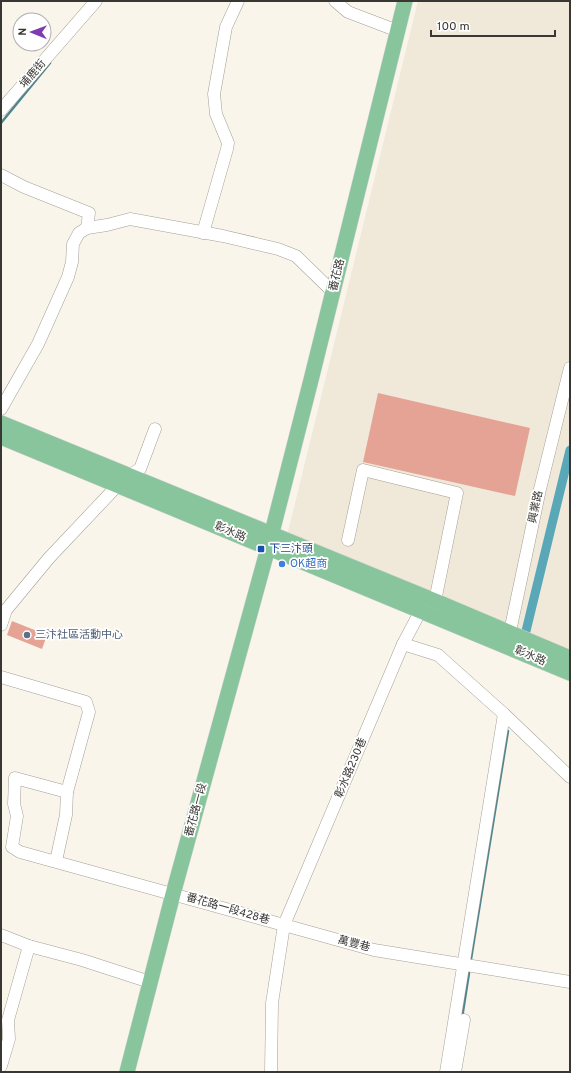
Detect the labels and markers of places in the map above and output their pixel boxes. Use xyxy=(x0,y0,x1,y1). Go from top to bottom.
place label: 下三汴頭 xyxy=(269,542,313,556)
marker: 下三汴頭 xyxy=(256,544,266,554)
place label: OK超商 xyxy=(290,557,327,571)
marker: OK超商 xyxy=(277,559,287,569)
place label: 三汴社區活動中心 xyxy=(35,628,123,642)
marker: 三汴社區活動中心 xyxy=(22,630,32,640)

